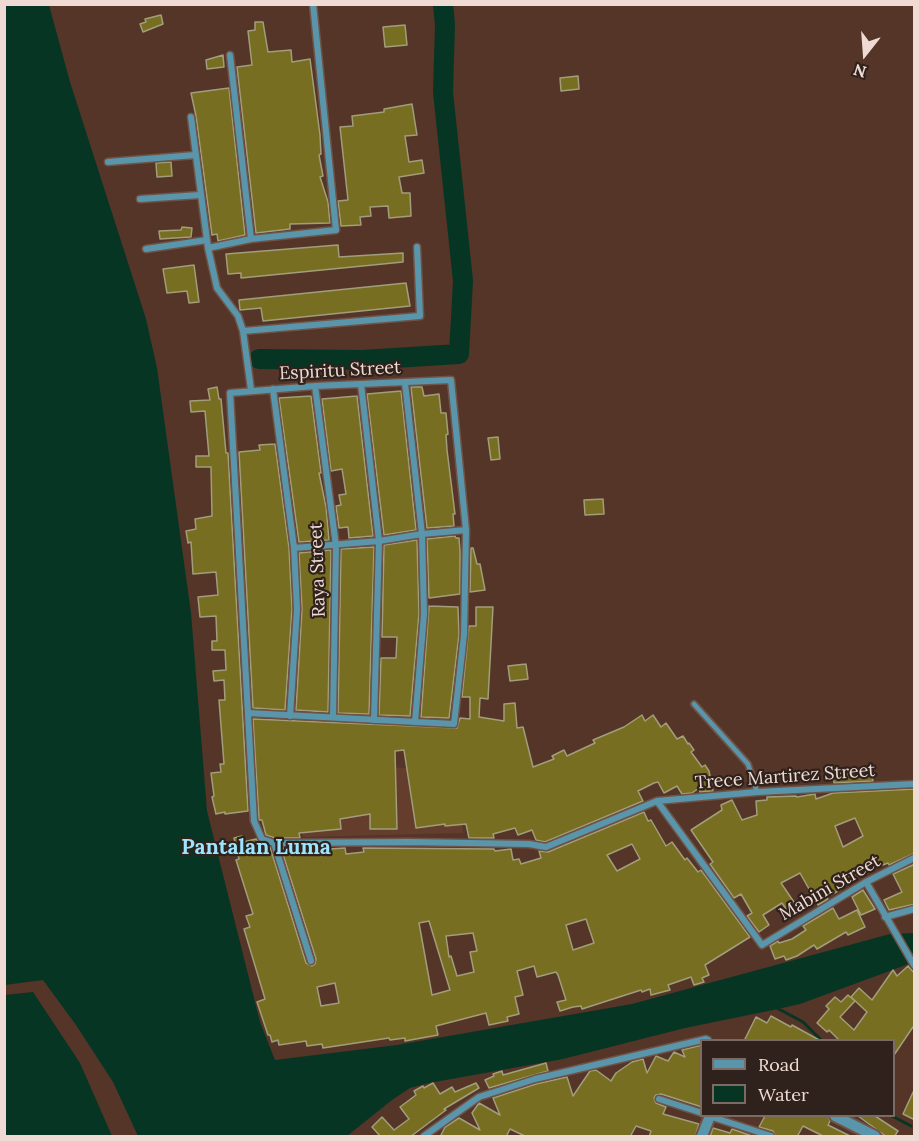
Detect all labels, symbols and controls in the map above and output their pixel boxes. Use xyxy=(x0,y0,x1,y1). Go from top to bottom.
north arrow xyxy=(835,24,895,84)
text: N xyxy=(851,60,869,83)
street label: Espiritu Street xyxy=(279,357,401,385)
street label: Raya Street xyxy=(306,522,330,618)
street label: Trece Martirez Street xyxy=(694,760,876,794)
district label: Pantalan Luma xyxy=(181,835,331,861)
street label: Mabini Street xyxy=(776,850,884,926)
legend xyxy=(700,1039,895,1117)
text: Road xyxy=(758,1053,800,1076)
text: Water xyxy=(758,1083,809,1106)

